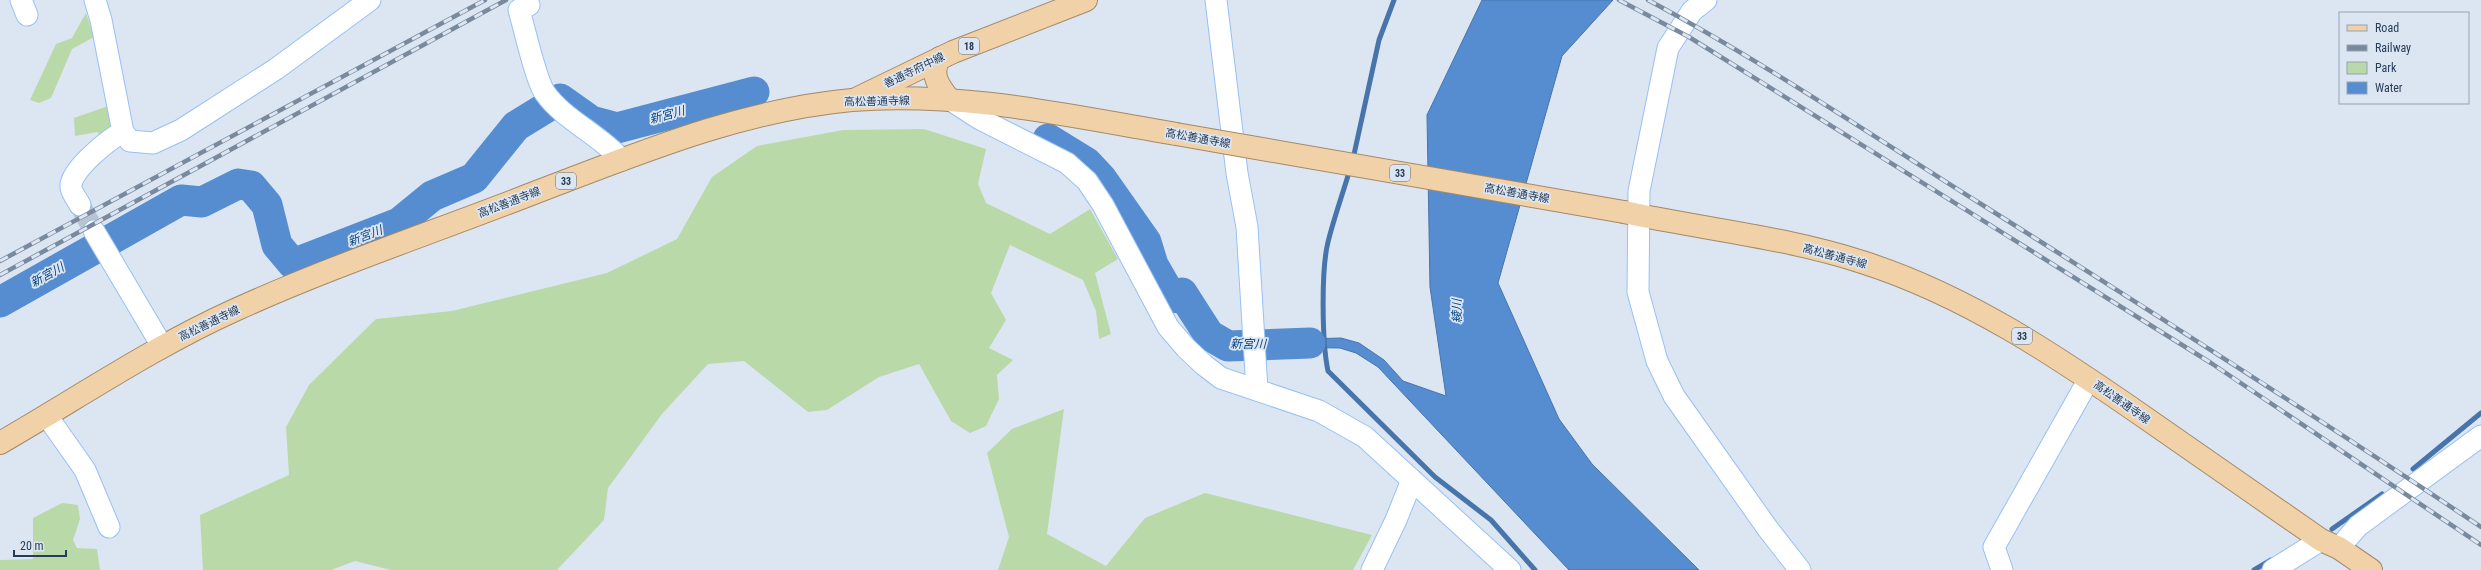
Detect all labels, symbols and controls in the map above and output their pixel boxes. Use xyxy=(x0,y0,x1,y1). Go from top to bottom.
legend xyxy=(2339,12,2469,104)
text: Road xyxy=(2375,21,2399,35)
road number: 18 xyxy=(959,38,979,54)
text: Railway xyxy=(2375,41,2411,55)
street label: 善通寺府中線 xyxy=(882,50,947,91)
text: Park xyxy=(2375,61,2397,75)
text: Water xyxy=(2375,81,2403,95)
street label: 高松善通寺線 xyxy=(844,94,910,109)
water label: 新宮川 xyxy=(648,103,688,126)
street label: 高松善通寺線 xyxy=(1164,126,1232,151)
road number: 33 xyxy=(1390,165,1410,181)
road number: 33 xyxy=(556,173,576,189)
street label: 高松善通寺線 xyxy=(1483,181,1551,206)
street label: 高松善通寺線 xyxy=(476,185,542,220)
water label: 新宮川 xyxy=(346,222,386,249)
street label: 高松善通寺線 xyxy=(1801,242,1868,271)
water label: 新宮川 xyxy=(28,259,68,290)
water label: 綾川 xyxy=(1450,297,1464,323)
street label: 高松善通寺線 xyxy=(177,303,242,344)
road number: 33 xyxy=(2012,328,2032,344)
water label: 新宮川 xyxy=(1230,337,1268,351)
street label: 高松善通寺線 xyxy=(2091,378,2152,427)
scale bar xyxy=(14,532,66,558)
text: 20 m xyxy=(20,539,44,553)

